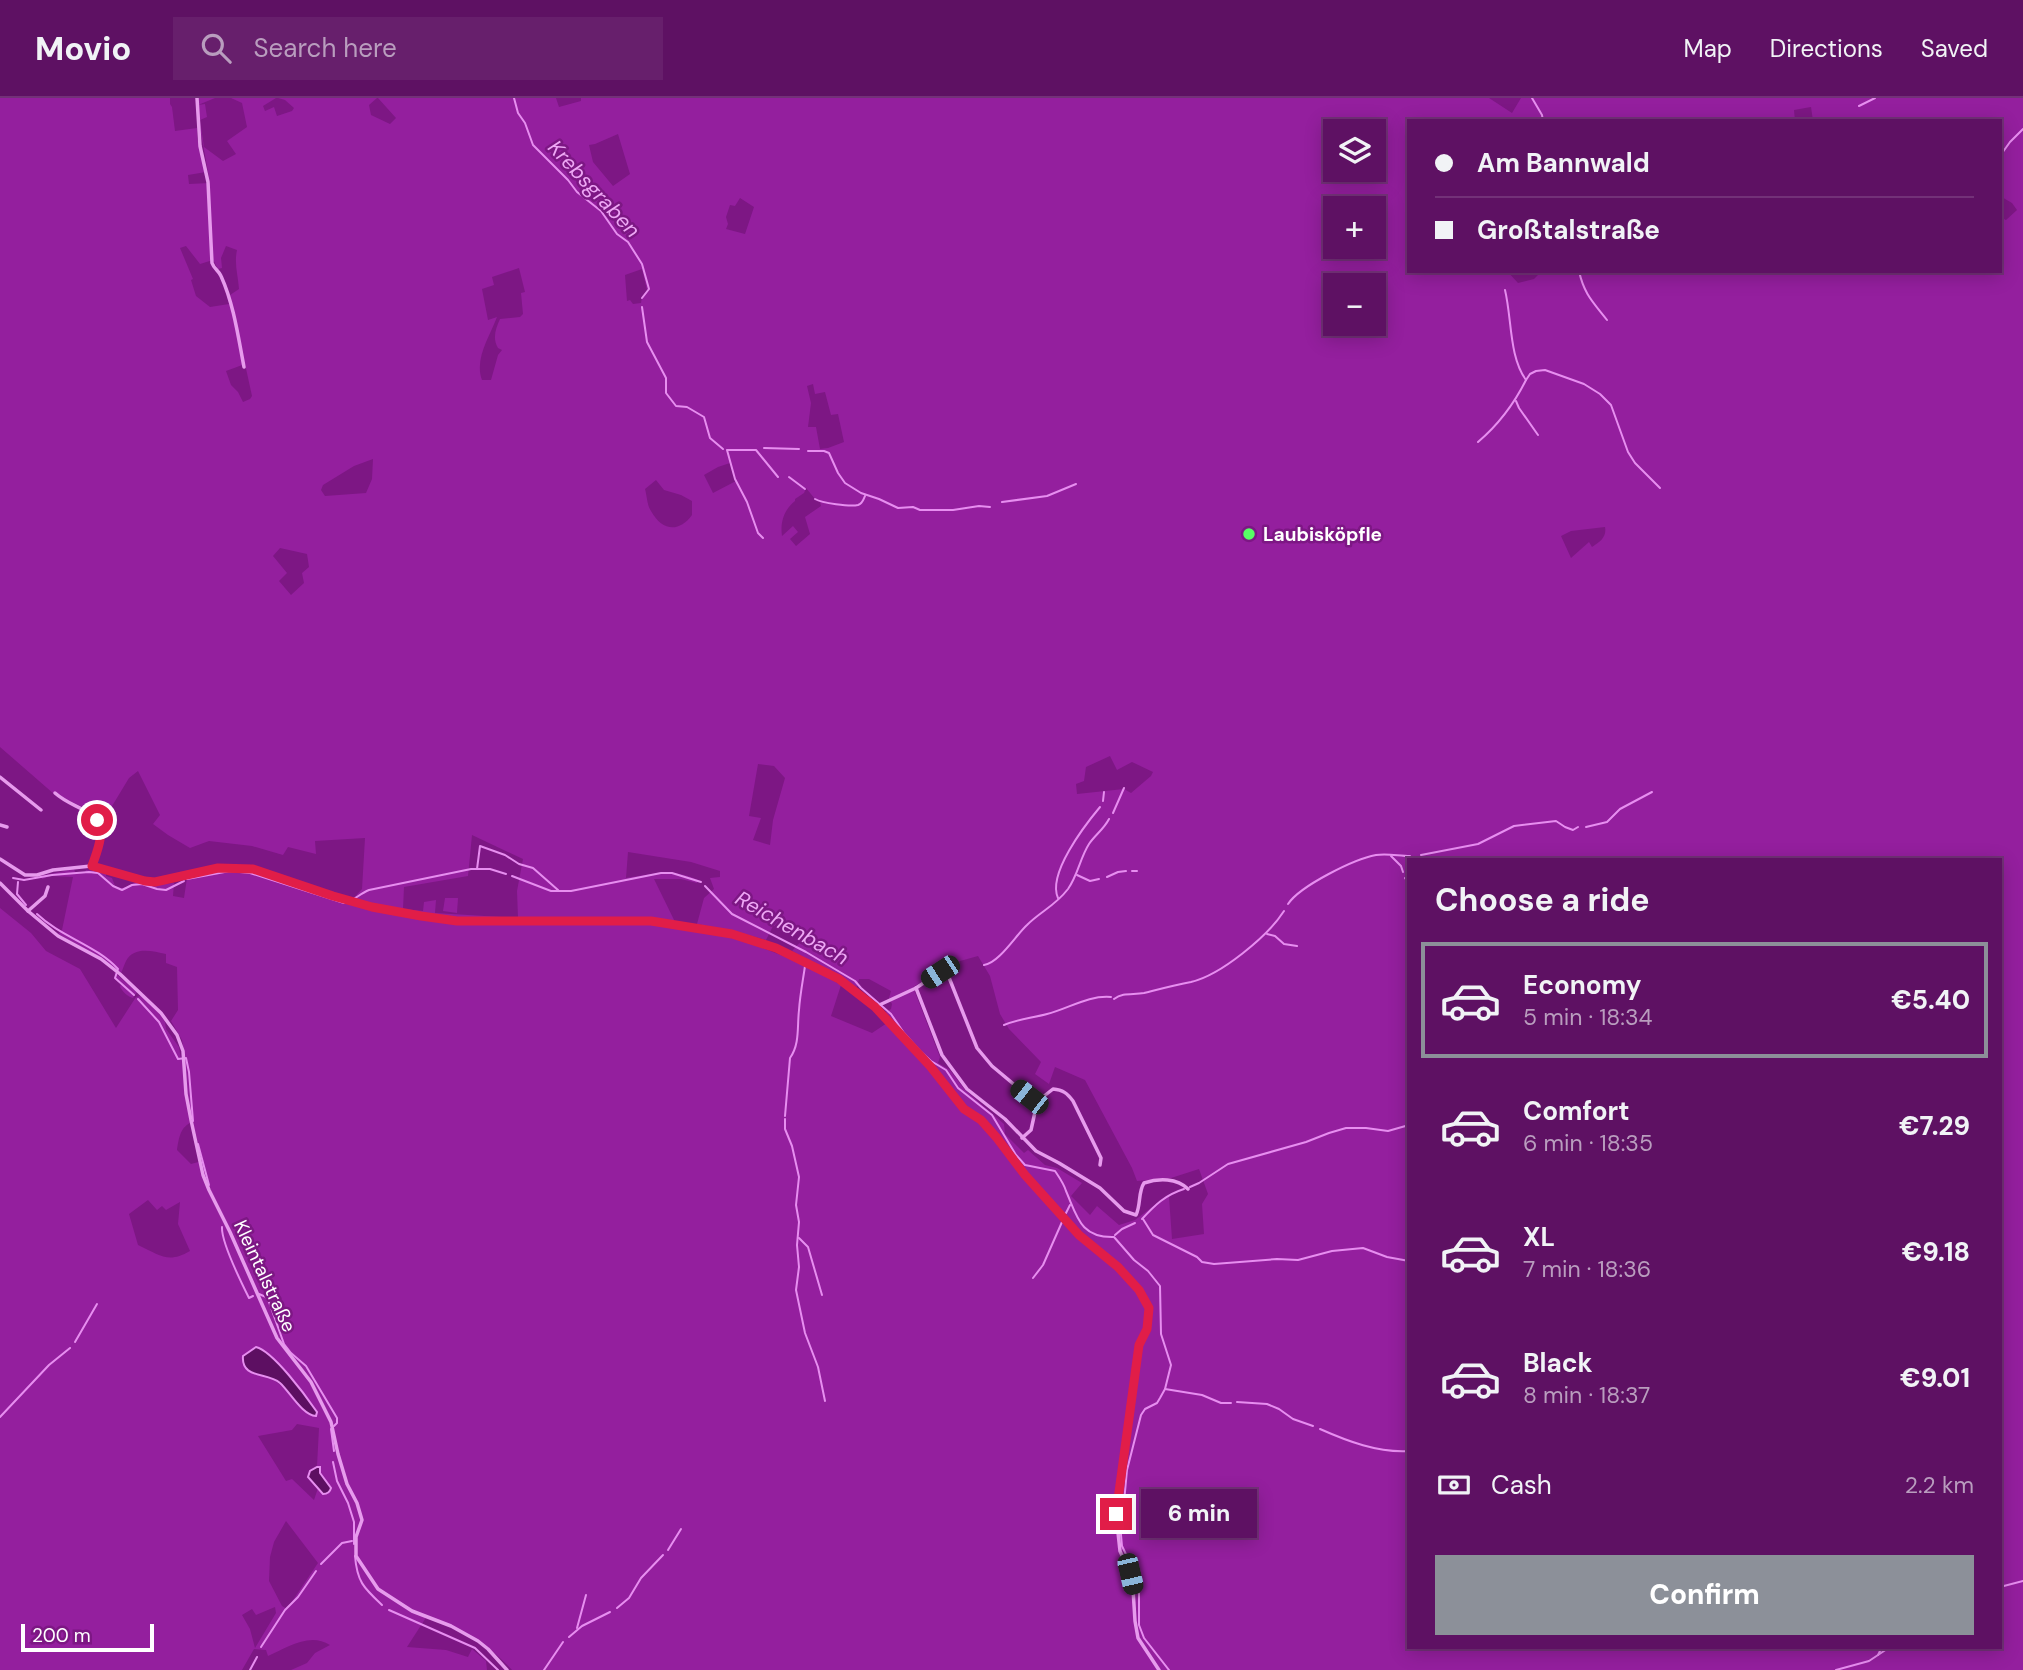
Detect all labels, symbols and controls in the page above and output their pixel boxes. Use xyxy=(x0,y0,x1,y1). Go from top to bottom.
search box xyxy=(173,17,663,80)
text: Movio xyxy=(35,27,131,70)
icon: search xyxy=(197,29,235,67)
text: Search here xyxy=(253,31,397,65)
text: Map xyxy=(1684,33,1732,64)
text: Directions xyxy=(1770,33,1883,64)
text: Saved xyxy=(1921,33,1988,64)
map controls xyxy=(1323,119,1386,336)
button: layers xyxy=(1323,119,1386,182)
water label: Krebsgraben xyxy=(542,134,646,244)
text: Am Bannwald xyxy=(1477,146,1650,180)
button: + xyxy=(1323,196,1386,259)
text: Großtalstraße xyxy=(1477,213,1660,247)
button: − xyxy=(1323,273,1386,336)
place label: Laubisköpfle xyxy=(1263,522,1382,547)
marker: Laubisköpfle xyxy=(1241,526,1257,542)
route start xyxy=(81,804,113,836)
text: Choose a ride xyxy=(1435,879,1650,921)
water label: Reichenbach xyxy=(730,884,854,972)
car xyxy=(917,952,964,992)
text: Economy xyxy=(1523,968,1641,1002)
icon: car xyxy=(1439,969,1502,1032)
text: €5.40 xyxy=(1891,983,1970,1017)
text: 5 min · 18:34 xyxy=(1523,1002,1653,1032)
car xyxy=(1006,1076,1053,1118)
text: Comfort xyxy=(1523,1094,1629,1128)
icon: car xyxy=(1439,1095,1502,1158)
text: €7.29 xyxy=(1899,1109,1970,1143)
text: 6 min · 18:35 xyxy=(1523,1128,1653,1158)
street label: Kleintalstraße xyxy=(228,1216,302,1336)
text: XL xyxy=(1523,1220,1555,1254)
icon: car xyxy=(1439,1221,1502,1284)
text: €9.18 xyxy=(1902,1235,1970,1269)
text: 7 min · 18:36 xyxy=(1523,1254,1651,1284)
text: Black xyxy=(1523,1346,1593,1380)
icon: car xyxy=(1439,1347,1502,1410)
text: €9.01 xyxy=(1900,1361,1970,1395)
text: 8 min · 18:37 xyxy=(1523,1380,1650,1410)
icon: cash xyxy=(1435,1466,1473,1504)
text: Cash xyxy=(1491,1468,1552,1502)
text: 2.2 km xyxy=(1905,1470,1974,1500)
callout: 6 min xyxy=(1140,1490,1256,1538)
route end xyxy=(1100,1498,1132,1530)
text: 6 min xyxy=(1168,1498,1230,1528)
car xyxy=(1116,1551,1145,1597)
button: Confirm xyxy=(1435,1555,1974,1635)
scale bar xyxy=(21,1621,154,1653)
text: 200 m xyxy=(32,1623,91,1648)

